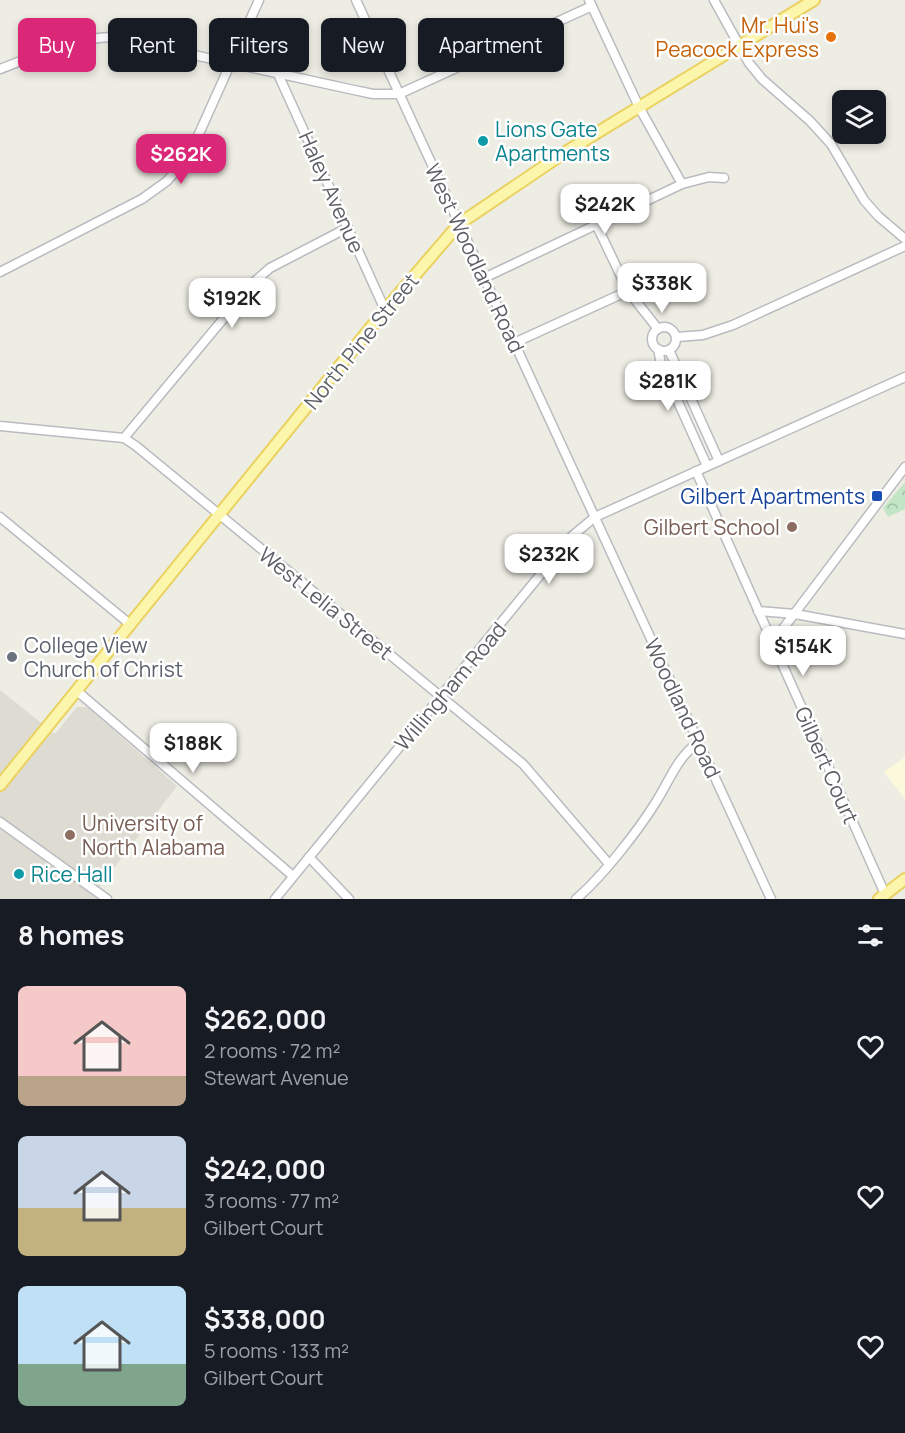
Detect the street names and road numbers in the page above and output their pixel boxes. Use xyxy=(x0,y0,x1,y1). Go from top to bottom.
street label: Haley Avenue xyxy=(293,127,371,257)
street label: West Woodland Road xyxy=(419,159,531,357)
street label: North Pine Street xyxy=(297,267,425,415)
street label: West Lelia Street xyxy=(253,540,399,666)
street label: Willingham Road xyxy=(388,616,512,756)
street label: Woodland Road xyxy=(638,634,728,782)
street label: Gilbert Court xyxy=(789,702,865,828)

